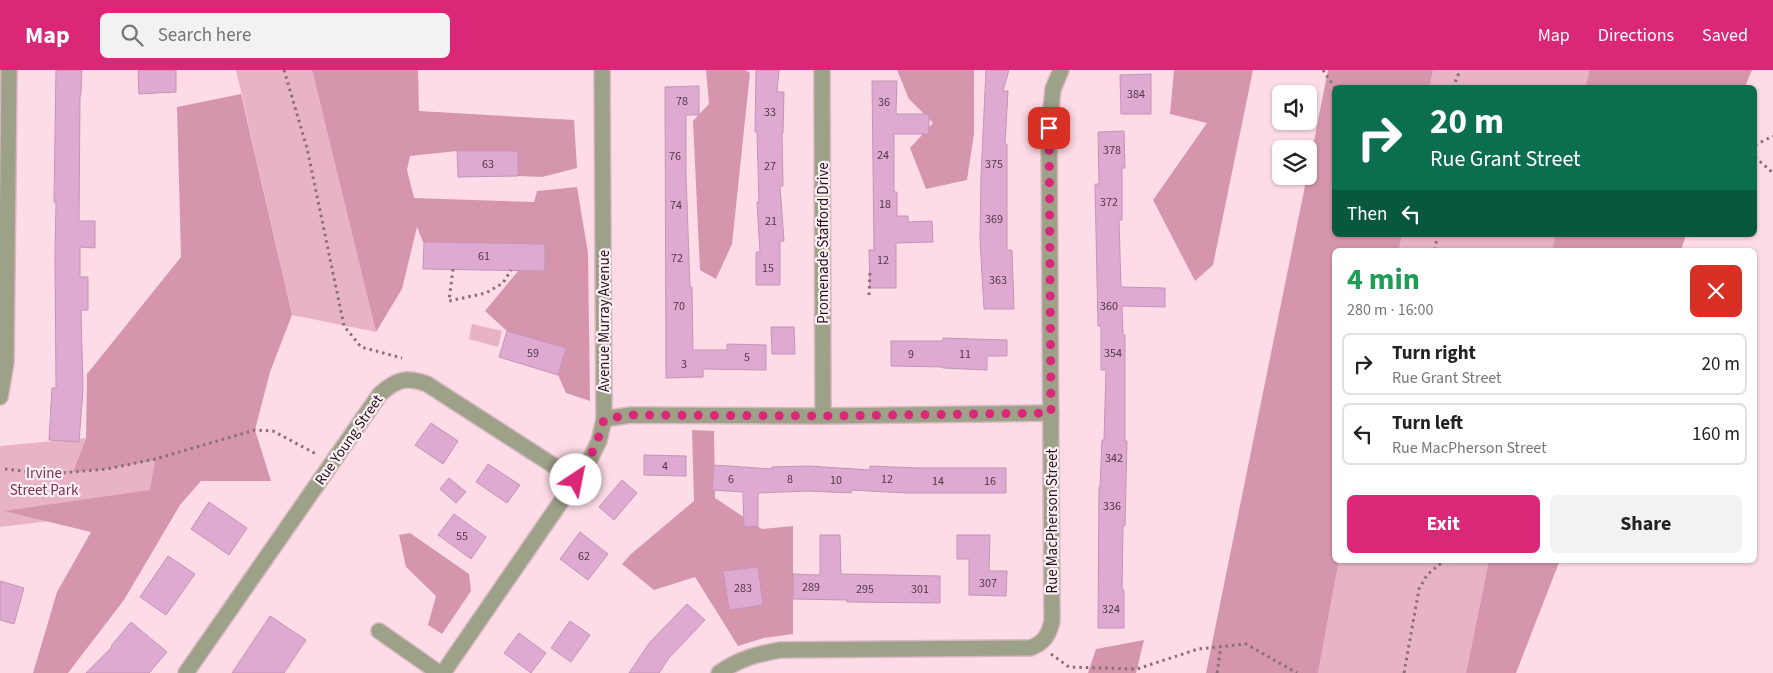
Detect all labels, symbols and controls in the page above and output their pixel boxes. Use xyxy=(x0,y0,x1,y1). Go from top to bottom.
search box xyxy=(100,13,450,58)
text: Map xyxy=(25,18,70,53)
icon: search xyxy=(118,21,146,49)
text: Search here xyxy=(158,22,251,49)
text: Map xyxy=(1538,23,1570,48)
text: Directions xyxy=(1598,23,1674,48)
text: Saved xyxy=(1702,23,1748,48)
map controls xyxy=(1272,85,1317,185)
button: sound xyxy=(1272,85,1317,130)
house number: 384 xyxy=(1127,86,1145,103)
house number: 78 xyxy=(676,93,688,110)
house number: 36 xyxy=(878,94,890,111)
text: 20 m xyxy=(1430,97,1504,147)
house number: 33 xyxy=(764,104,776,121)
icon: right xyxy=(1347,105,1412,170)
pin xyxy=(1028,107,1070,149)
icon: arrive xyxy=(1035,114,1063,142)
button: layers xyxy=(1272,140,1317,185)
house number: 378 xyxy=(1103,142,1121,159)
text: Rue Grant Street xyxy=(1430,143,1581,175)
house number: 24 xyxy=(877,147,889,164)
house number: 76 xyxy=(669,148,681,165)
house number: 63 xyxy=(482,156,494,173)
house number: 375 xyxy=(985,156,1003,173)
house number: 27 xyxy=(764,158,776,175)
street label: Promenade Stafford Drive xyxy=(813,162,834,324)
house number: 372 xyxy=(1100,194,1118,211)
house number: 18 xyxy=(879,196,891,213)
house number: 74 xyxy=(670,197,682,214)
icon: left xyxy=(1397,200,1425,228)
text: Then xyxy=(1347,201,1387,228)
house number: 369 xyxy=(985,211,1003,228)
house number: 21 xyxy=(765,213,777,230)
house number: 61 xyxy=(478,248,490,265)
street label: Avenue Murray Avenue xyxy=(594,250,615,392)
house number: 72 xyxy=(671,250,683,267)
house number: 12 xyxy=(877,252,889,269)
text: 4 min xyxy=(1347,258,1420,301)
house number: 15 xyxy=(762,260,774,277)
button: close xyxy=(1690,265,1742,317)
house number: 363 xyxy=(989,272,1007,289)
house number: 70 xyxy=(673,298,685,315)
house number: 360 xyxy=(1100,298,1118,315)
text: 280 m · 16:00 xyxy=(1347,299,1434,321)
text: Turn right xyxy=(1392,340,1476,367)
house number: 59 xyxy=(527,345,539,362)
house number: 354 xyxy=(1104,345,1122,362)
house number: 9 xyxy=(908,346,914,363)
house number: 11 xyxy=(959,346,971,363)
house number: 5 xyxy=(744,349,750,366)
icon: right xyxy=(1349,350,1377,378)
text: 20 m xyxy=(1702,351,1740,378)
house number: 3 xyxy=(681,356,687,373)
text: Rue Grant Street xyxy=(1392,367,1502,389)
street label: Rue Young Street xyxy=(310,390,388,490)
text: Turn left xyxy=(1392,410,1463,437)
icon: left xyxy=(1349,420,1377,448)
text: 160 m xyxy=(1692,421,1740,448)
text: Rue MacPherson Street xyxy=(1392,437,1547,459)
street label: Rue MacPherson Street xyxy=(1042,449,1063,593)
house number: 342 xyxy=(1105,450,1123,467)
position arrow xyxy=(549,453,601,505)
house number: 4 xyxy=(662,458,668,475)
park label: Irvine Street Park xyxy=(10,463,79,501)
house number: 6 xyxy=(728,471,734,488)
house number: 8 xyxy=(787,471,793,488)
house number: 12 xyxy=(881,471,893,488)
house number: 10 xyxy=(830,472,842,489)
house number: 14 xyxy=(932,473,944,490)
house number: 16 xyxy=(984,473,996,490)
button: Exit xyxy=(1347,495,1540,553)
button: Share xyxy=(1550,495,1742,553)
house number: 336 xyxy=(1103,498,1121,515)
house number: 55 xyxy=(456,528,468,545)
house number: 62 xyxy=(578,548,590,565)
house number: 307 xyxy=(979,575,997,592)
house number: 289 xyxy=(802,579,820,596)
house number: 283 xyxy=(734,580,752,597)
house number: 295 xyxy=(856,581,874,598)
house number: 301 xyxy=(911,581,929,598)
house number: 324 xyxy=(1102,601,1120,618)

